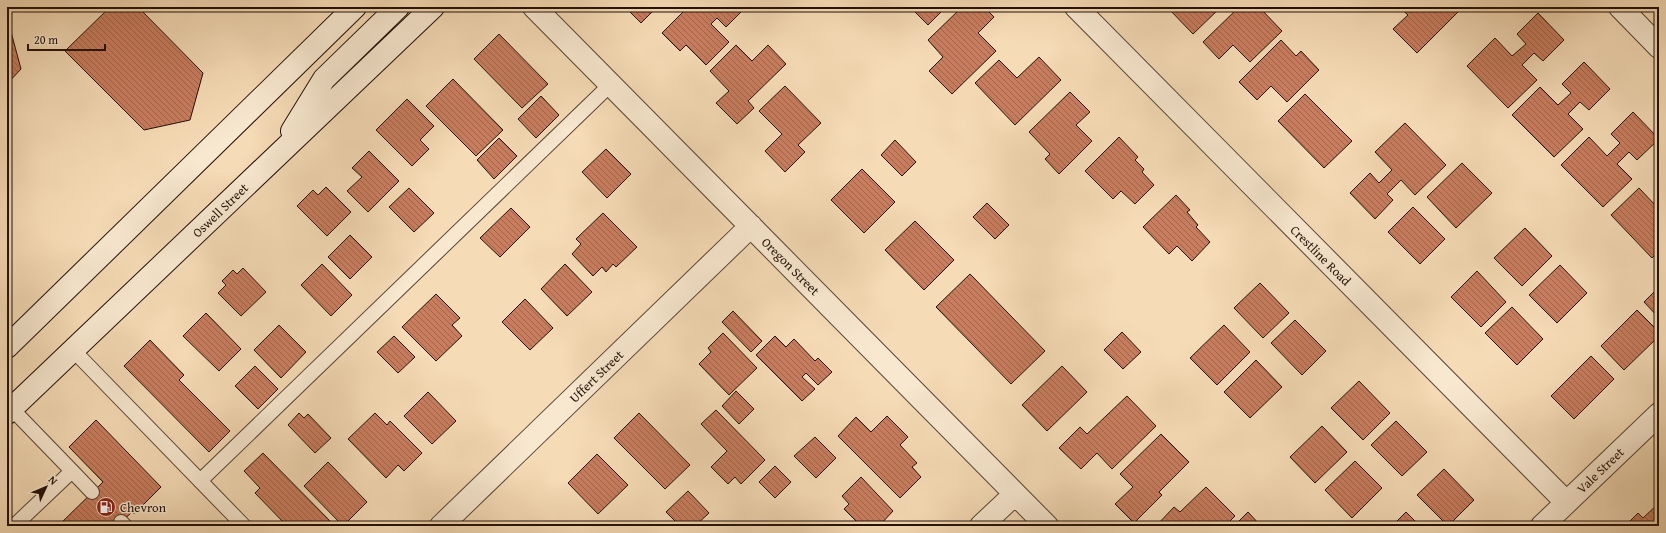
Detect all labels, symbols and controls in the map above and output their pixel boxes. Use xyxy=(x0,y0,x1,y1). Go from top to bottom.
scale bar xyxy=(28,26,105,52)
text: 20 m xyxy=(34,31,58,48)
street label: Oswell Street xyxy=(188,179,253,242)
street label: Crestline Road xyxy=(1286,221,1355,290)
street label: Oregon Street xyxy=(757,233,824,300)
street label: Uffert Street xyxy=(565,345,628,407)
street label: Vale Street xyxy=(1572,443,1629,498)
north arrow xyxy=(26,467,66,507)
text: N xyxy=(45,472,62,489)
fuel station icon: Chevron xyxy=(95,496,117,518)
place label: Chevron xyxy=(120,498,167,517)

